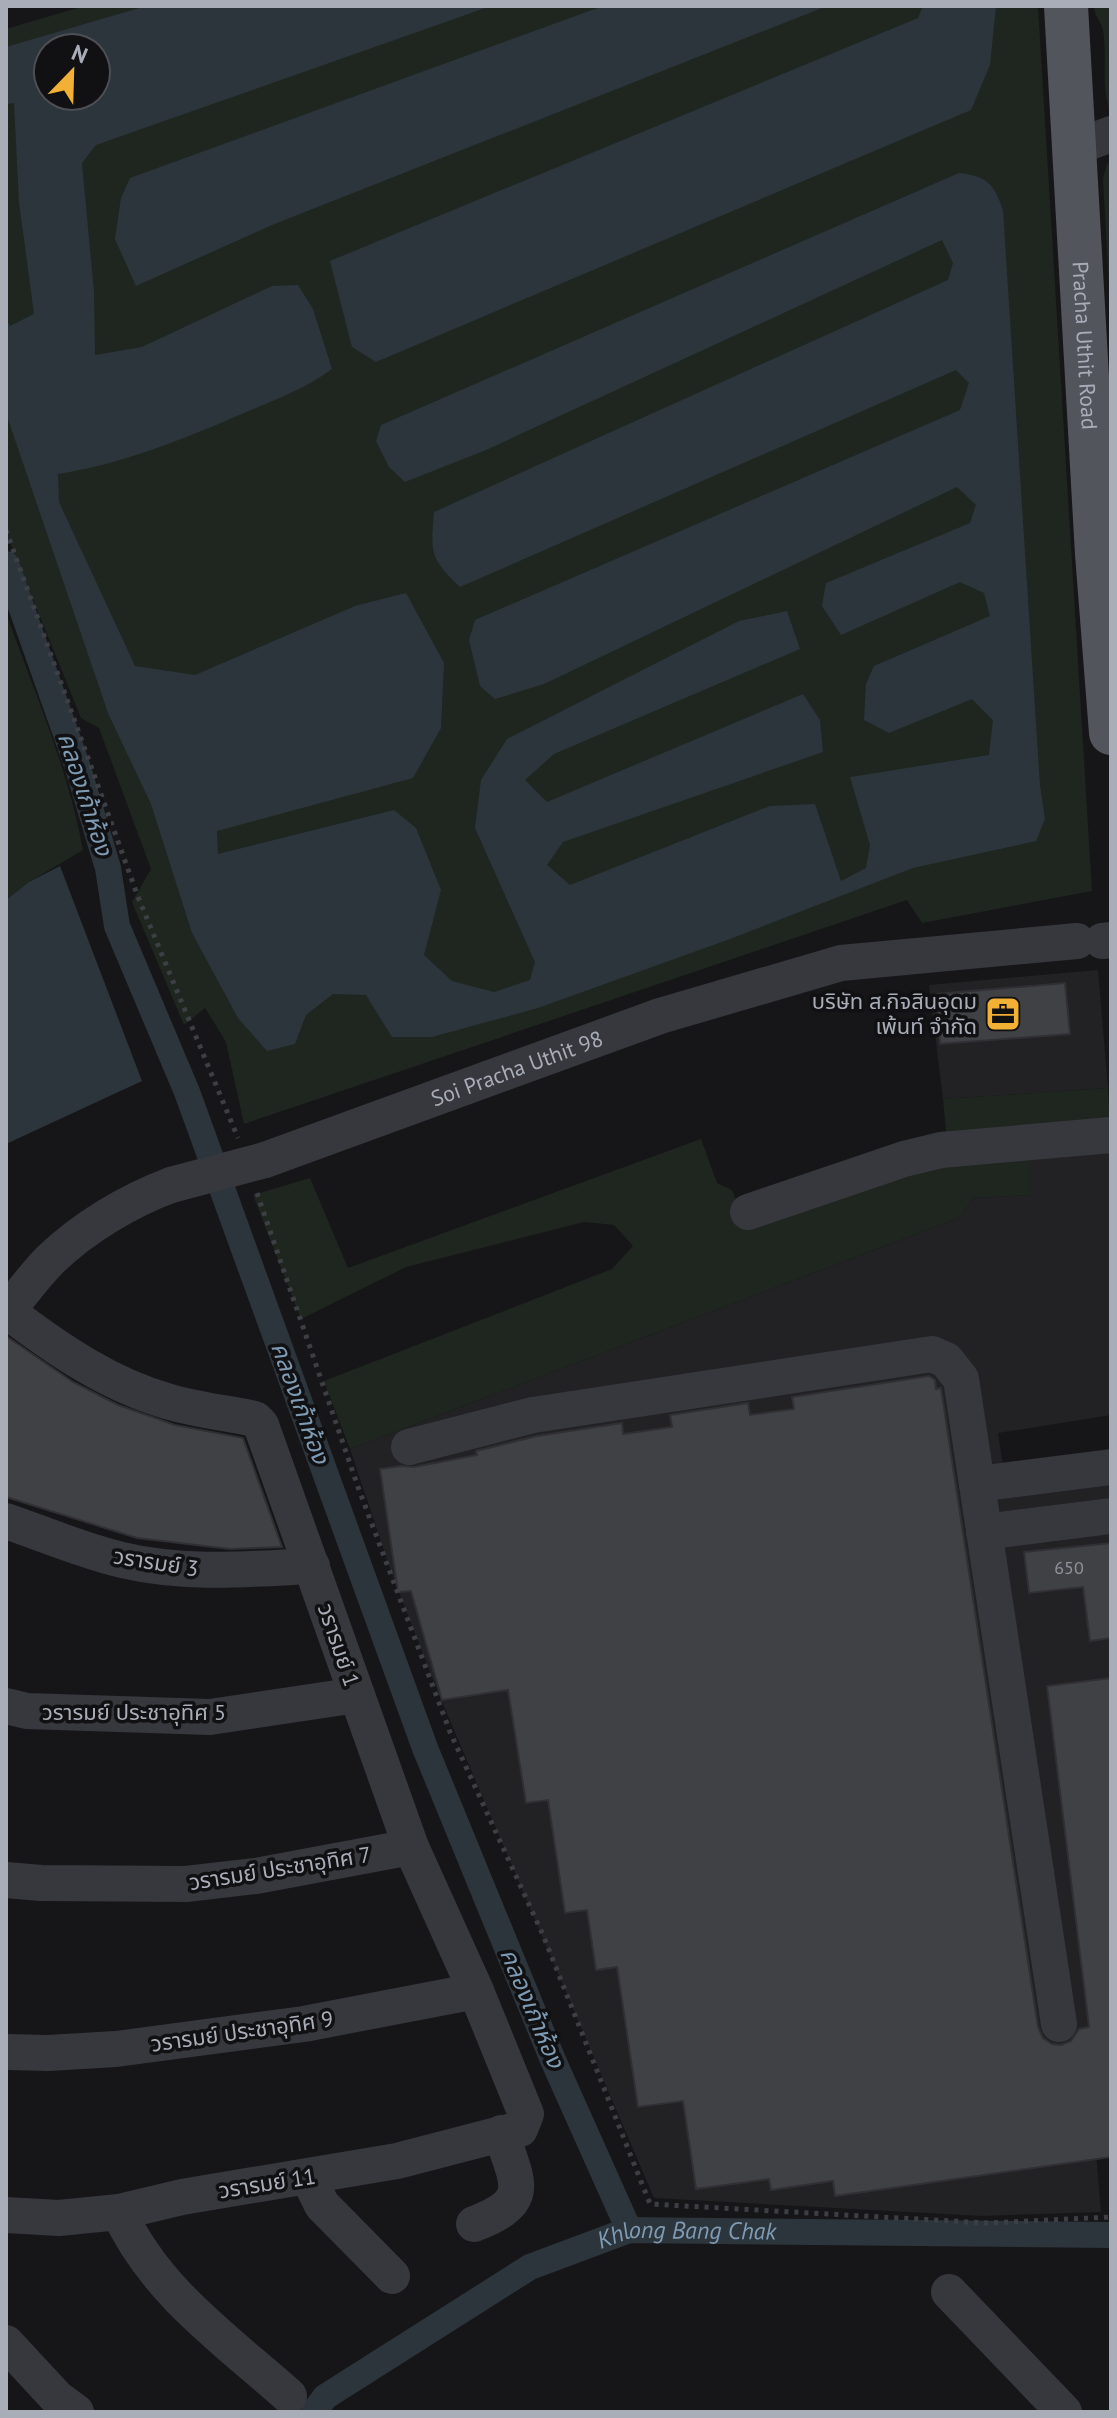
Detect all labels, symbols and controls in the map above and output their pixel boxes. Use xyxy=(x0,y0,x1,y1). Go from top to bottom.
north arrow xyxy=(32,32,112,112)
text: N xyxy=(68,38,92,69)
street label: Pracha Uthit Road xyxy=(1066,261,1104,430)
water label: คลองเก้าห้อง xyxy=(51,729,120,860)
place label: บริษัท ส.กิจสินอุดม เพ้นท์ จำกัด xyxy=(812,987,977,1040)
office icon: บริษัท ส.กิจสินอุดม เพ้นท์ จำกัด xyxy=(984,995,1022,1033)
street label: Soi Pracha Uthit 98 xyxy=(427,1024,607,1112)
water label: คลองเก้าห้อง xyxy=(264,1338,337,1469)
street label: วรารมย์ 3 xyxy=(112,1541,200,1583)
house number: 650 xyxy=(1054,1556,1084,1579)
street label: วรารมย์ 1 xyxy=(312,1600,366,1690)
street label: วรารมย์ ประชาอุทิศ 5 xyxy=(42,1698,226,1726)
street label: วรารมย์ ประชาอุทิศ 7 xyxy=(187,1840,373,1896)
water label: คลองเก้าห้อง xyxy=(493,1943,572,2073)
street label: วรารมย์ ประชาอุทิศ 9 xyxy=(149,2004,335,2058)
street label: วรารมย์ 11 xyxy=(217,2162,317,2204)
water label: Khlong Bang Chak xyxy=(592,2214,778,2256)

